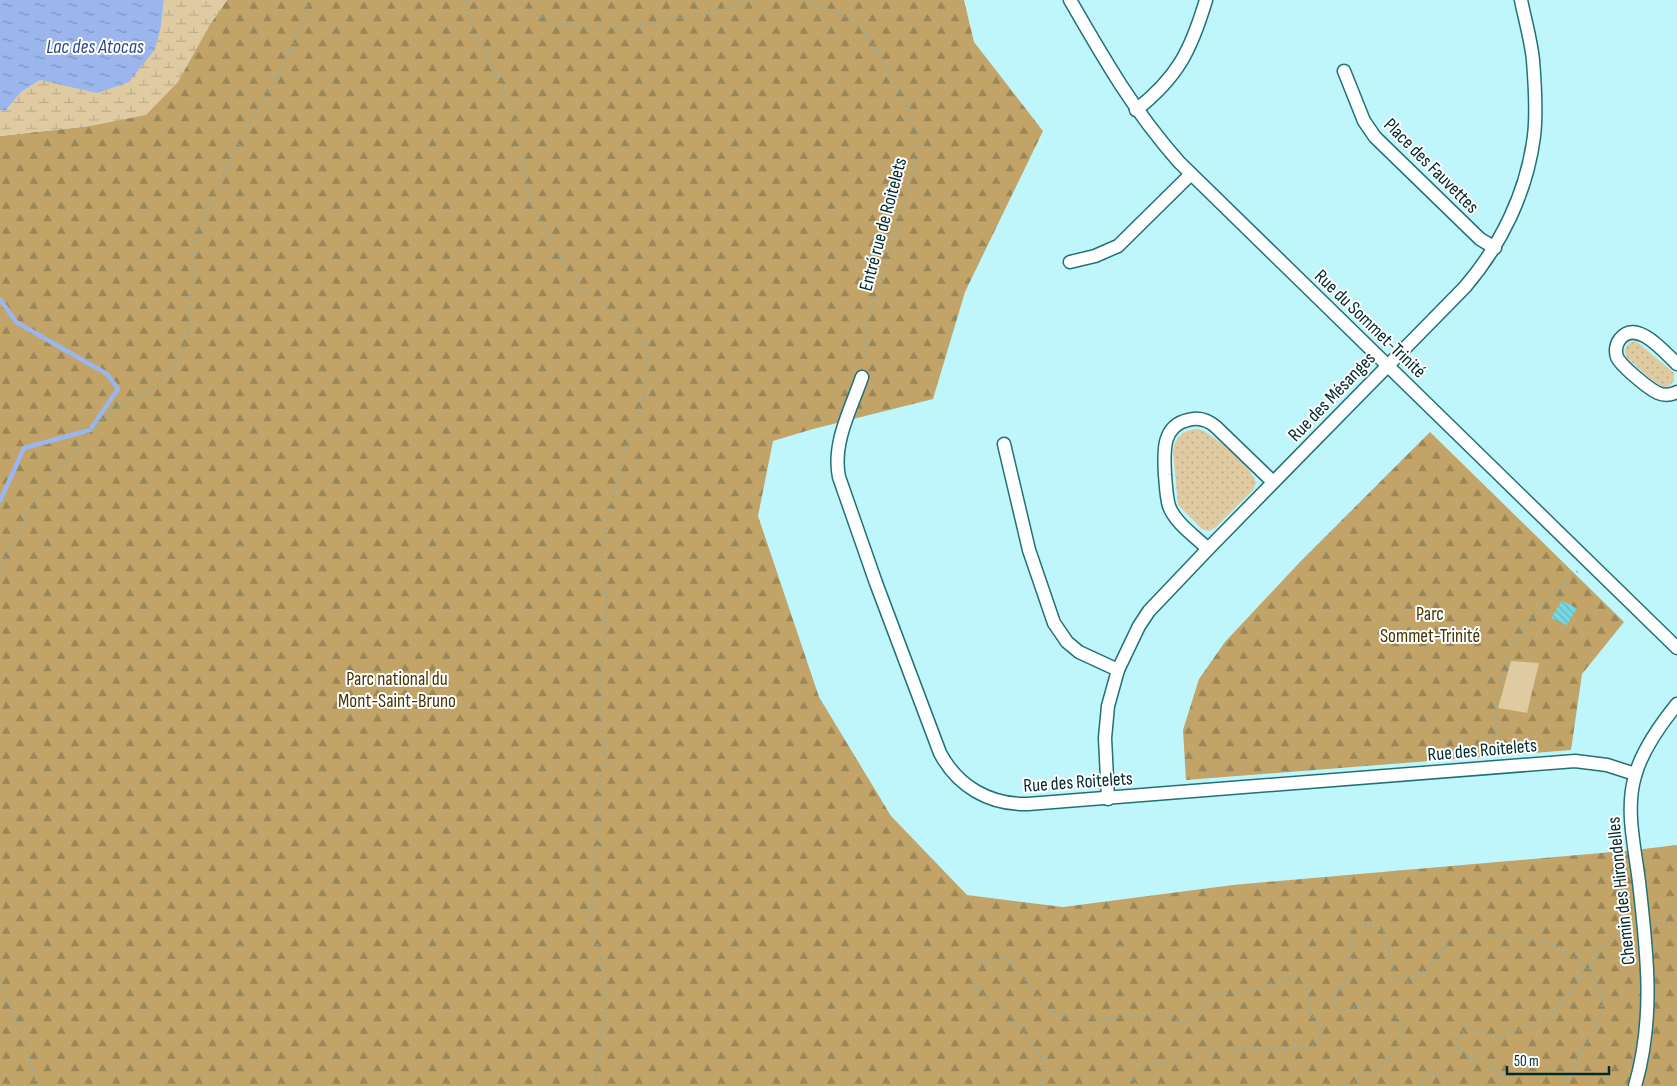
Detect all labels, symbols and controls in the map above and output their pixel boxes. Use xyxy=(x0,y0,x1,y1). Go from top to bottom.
water label: Lac des Atocas xyxy=(46,35,144,59)
street label: Place des Fauvettes xyxy=(1379,114,1483,219)
street label: Entré rue de Roitelets xyxy=(855,155,912,294)
street label: Rue du Sommet-Trinité xyxy=(1309,265,1431,383)
street label: Rue des Mésanges xyxy=(1284,347,1381,447)
park label: Parc Sommet-Trinité xyxy=(1380,603,1480,648)
park label: Parc national du Mont-Saint-Bruno xyxy=(338,668,456,713)
street label: Rue des Roitelets xyxy=(1427,734,1538,767)
street label: Rue des Roitelets xyxy=(1023,767,1134,798)
street label: Chemin des Hirondelles xyxy=(1602,816,1641,966)
scale bar xyxy=(1507,1044,1610,1076)
text: 50 m xyxy=(1514,1052,1539,1071)

